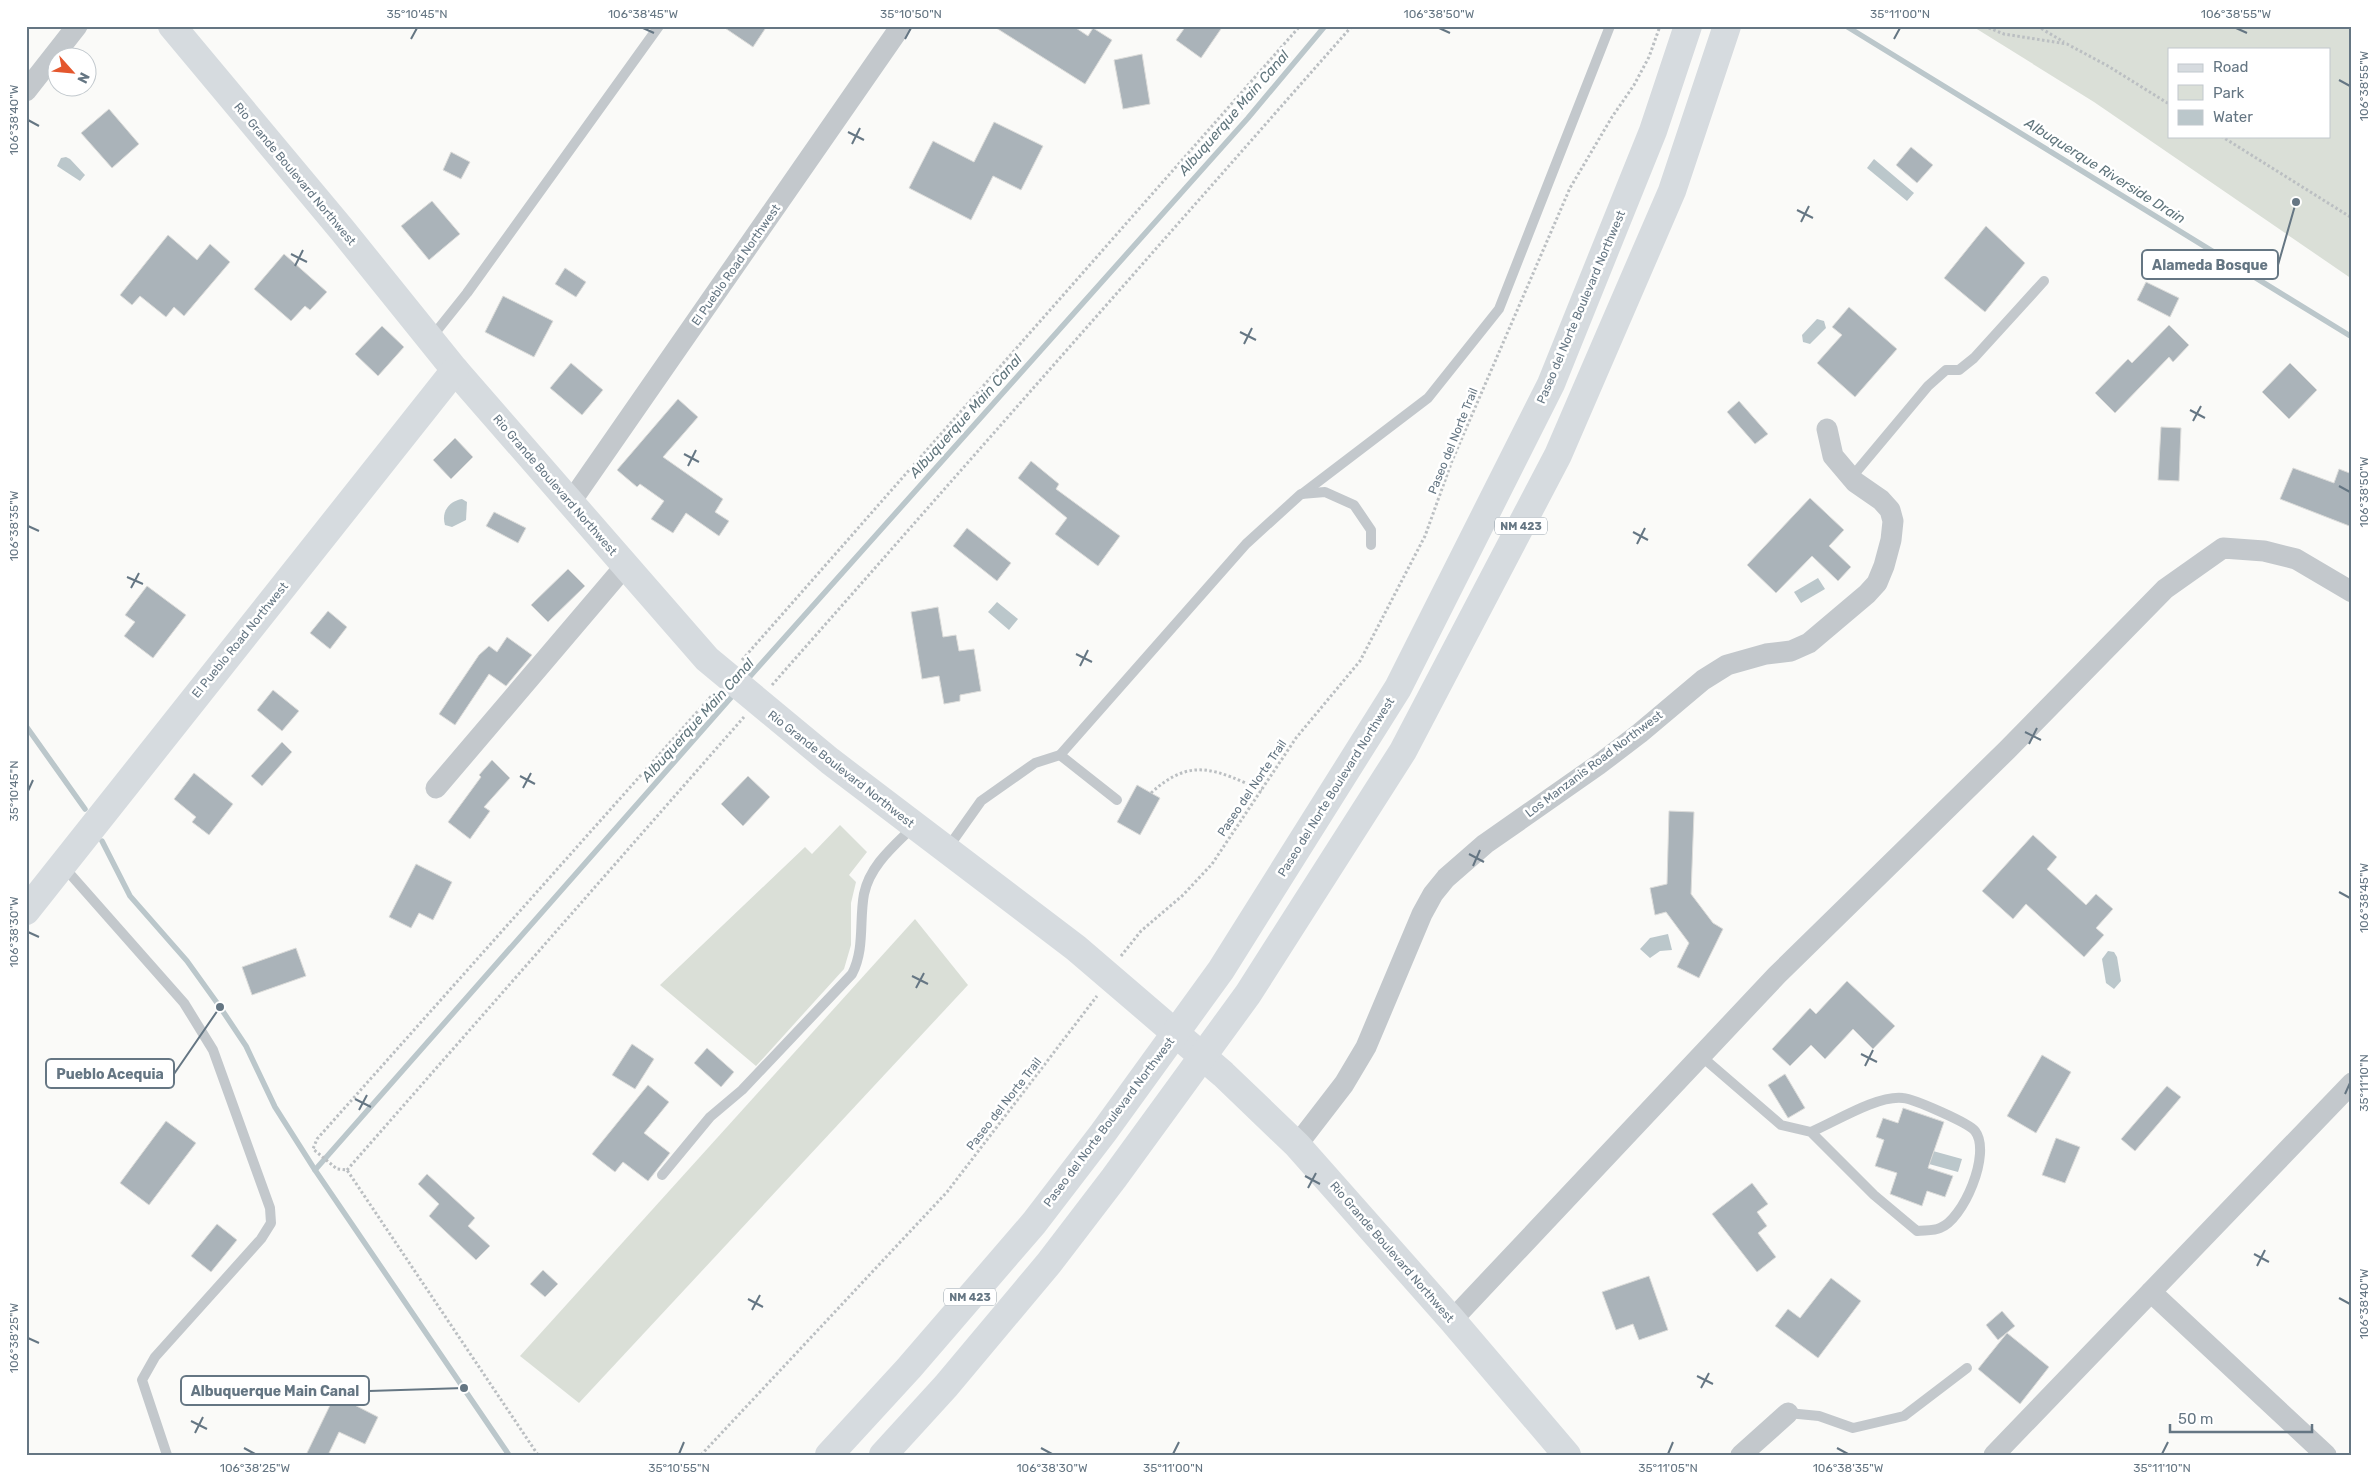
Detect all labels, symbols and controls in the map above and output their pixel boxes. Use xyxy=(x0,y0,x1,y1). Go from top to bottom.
text: 35°10'45"N xyxy=(386,7,448,21)
text: 106°38'45"W xyxy=(608,7,678,21)
text: 35°10'50"N xyxy=(880,7,942,21)
text: 106°38'50"W xyxy=(1404,7,1475,21)
text: 35°11'00"N xyxy=(1870,7,1930,21)
text: 106°38'55"W xyxy=(2201,7,2272,21)
water label: Albuquerque Main Canal xyxy=(1174,47,1293,180)
north arrow xyxy=(48,48,98,98)
legend xyxy=(2168,48,2330,138)
text: 106°38'55"W xyxy=(2357,50,2371,121)
text: Road xyxy=(2213,58,2249,76)
text: N xyxy=(73,69,93,86)
text: 106°38'40"W xyxy=(7,84,21,155)
text: Park xyxy=(2213,84,2244,102)
street label: Rio Grande Boulevard Northwest xyxy=(231,100,359,248)
text: Water xyxy=(2213,108,2253,126)
water label: Albuquerque Riverside Drain xyxy=(2021,114,2188,227)
street label: El Pueblo Road Northwest xyxy=(689,201,783,328)
street label: Paseo del Norte Boulevard Northwest xyxy=(1534,208,1628,406)
callout: Alameda Bosque xyxy=(2142,250,2278,279)
text: Alameda Bosque xyxy=(2152,257,2268,274)
water label: Albuquerque Main Canal xyxy=(906,350,1026,482)
street label: Paseo del Norte Trail xyxy=(1425,386,1481,496)
street label: Rio Grande Boulevard Northwest xyxy=(490,412,620,558)
text: 106°38'50"W xyxy=(2357,456,2371,527)
text: 106°38'35"W xyxy=(7,490,21,561)
road number: NM 423 xyxy=(1495,518,1547,534)
street label: El Pueblo Road Northwest xyxy=(189,579,291,701)
water label: Albuquerque Main Canal xyxy=(638,654,758,786)
street label: Paseo del Norte Boulevard Northwest xyxy=(1275,695,1397,879)
street label: Rio Grande Boulevard Northwest xyxy=(765,708,917,831)
street label: Los Manzanis Road Northwest xyxy=(1523,708,1666,820)
street label: Paseo del Norte Trail xyxy=(1215,737,1290,839)
text: 35°10'45"N xyxy=(7,760,21,822)
text: 106°38'45"W xyxy=(2357,863,2371,933)
text: 106°38'30"W xyxy=(7,896,21,968)
street label: Paseo del Norte Boulevard Northwest xyxy=(1041,1034,1178,1209)
text: 35°11'10"N xyxy=(2357,1054,2371,1112)
street label: Paseo del Norte Trail xyxy=(964,1055,1044,1153)
callout: Pueblo Acequia xyxy=(46,1059,174,1088)
text: Pueblo Acequia xyxy=(56,1066,164,1083)
street label: Rio Grande Boulevard Northwest xyxy=(1327,1179,1457,1325)
text: 106°38'40"W xyxy=(2357,1268,2371,1339)
road number: NM 423 xyxy=(944,1288,996,1305)
text: 106°38'25"W xyxy=(7,1302,21,1373)
callout: Albuquerque Main Canal xyxy=(181,1376,369,1405)
text: Albuquerque Main Canal xyxy=(191,1383,359,1400)
scale bar xyxy=(2170,1401,2313,1433)
text: 50 m xyxy=(2178,1410,2213,1428)
text: 106°38'25"W xyxy=(220,1461,291,1475)
text: 35°10'55"N xyxy=(648,1461,710,1475)
text: 106°38'30"W xyxy=(1016,1461,1088,1475)
text: 35°11'00"N xyxy=(1143,1461,1203,1475)
text: 35°11'05"N xyxy=(1638,1461,1698,1475)
text: 106°38'35"W xyxy=(1813,1461,1884,1475)
text: 35°11'10"N xyxy=(2133,1461,2191,1475)

